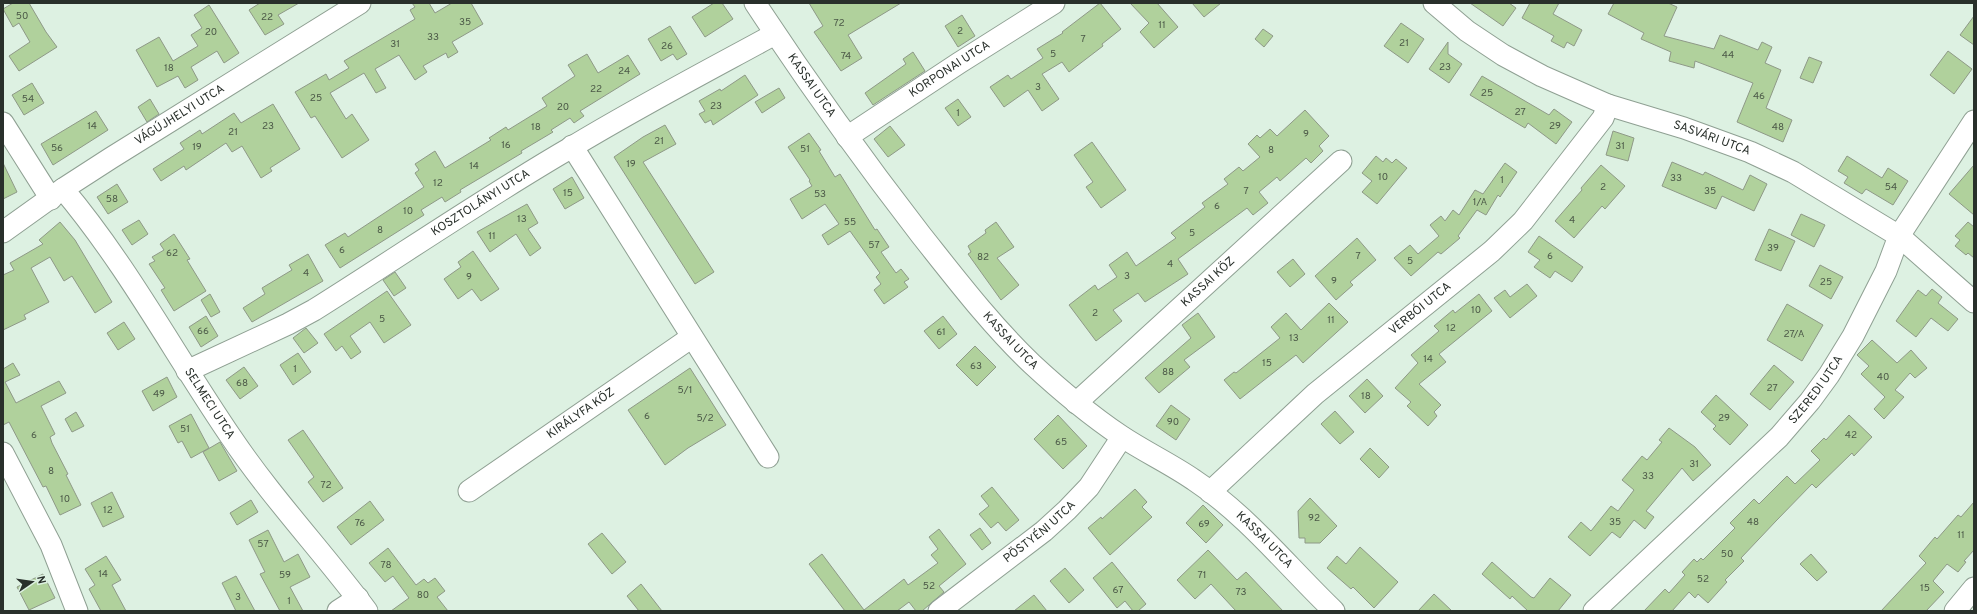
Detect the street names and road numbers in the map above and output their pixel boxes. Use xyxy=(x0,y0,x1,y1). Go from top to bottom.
street label: KORPONAI UTCA xyxy=(906,37,993,102)
street label: KASSAI UTCA xyxy=(783,51,839,121)
street label: VÁGÚJHELYI UTCA xyxy=(132,81,228,149)
street label: SASVÁRI UTCA xyxy=(1671,117,1753,159)
street label: KOSZTOLÁNYI UTCA xyxy=(428,166,533,240)
street label: KASSAI KÖZ xyxy=(1178,254,1239,311)
street label: VERBÓI UTCA xyxy=(1386,279,1455,339)
street label: KASSAI UTCA xyxy=(979,309,1042,374)
street label: SZEREDI UTCA xyxy=(1785,353,1847,428)
street label: SELMECI UTCA xyxy=(180,365,238,442)
street label: KIRÁLYFA KÖZ xyxy=(544,385,618,443)
street label: PÖSTYÉNI UTCA xyxy=(1000,497,1080,567)
street label: KASSAI UTCA xyxy=(1232,508,1296,572)

